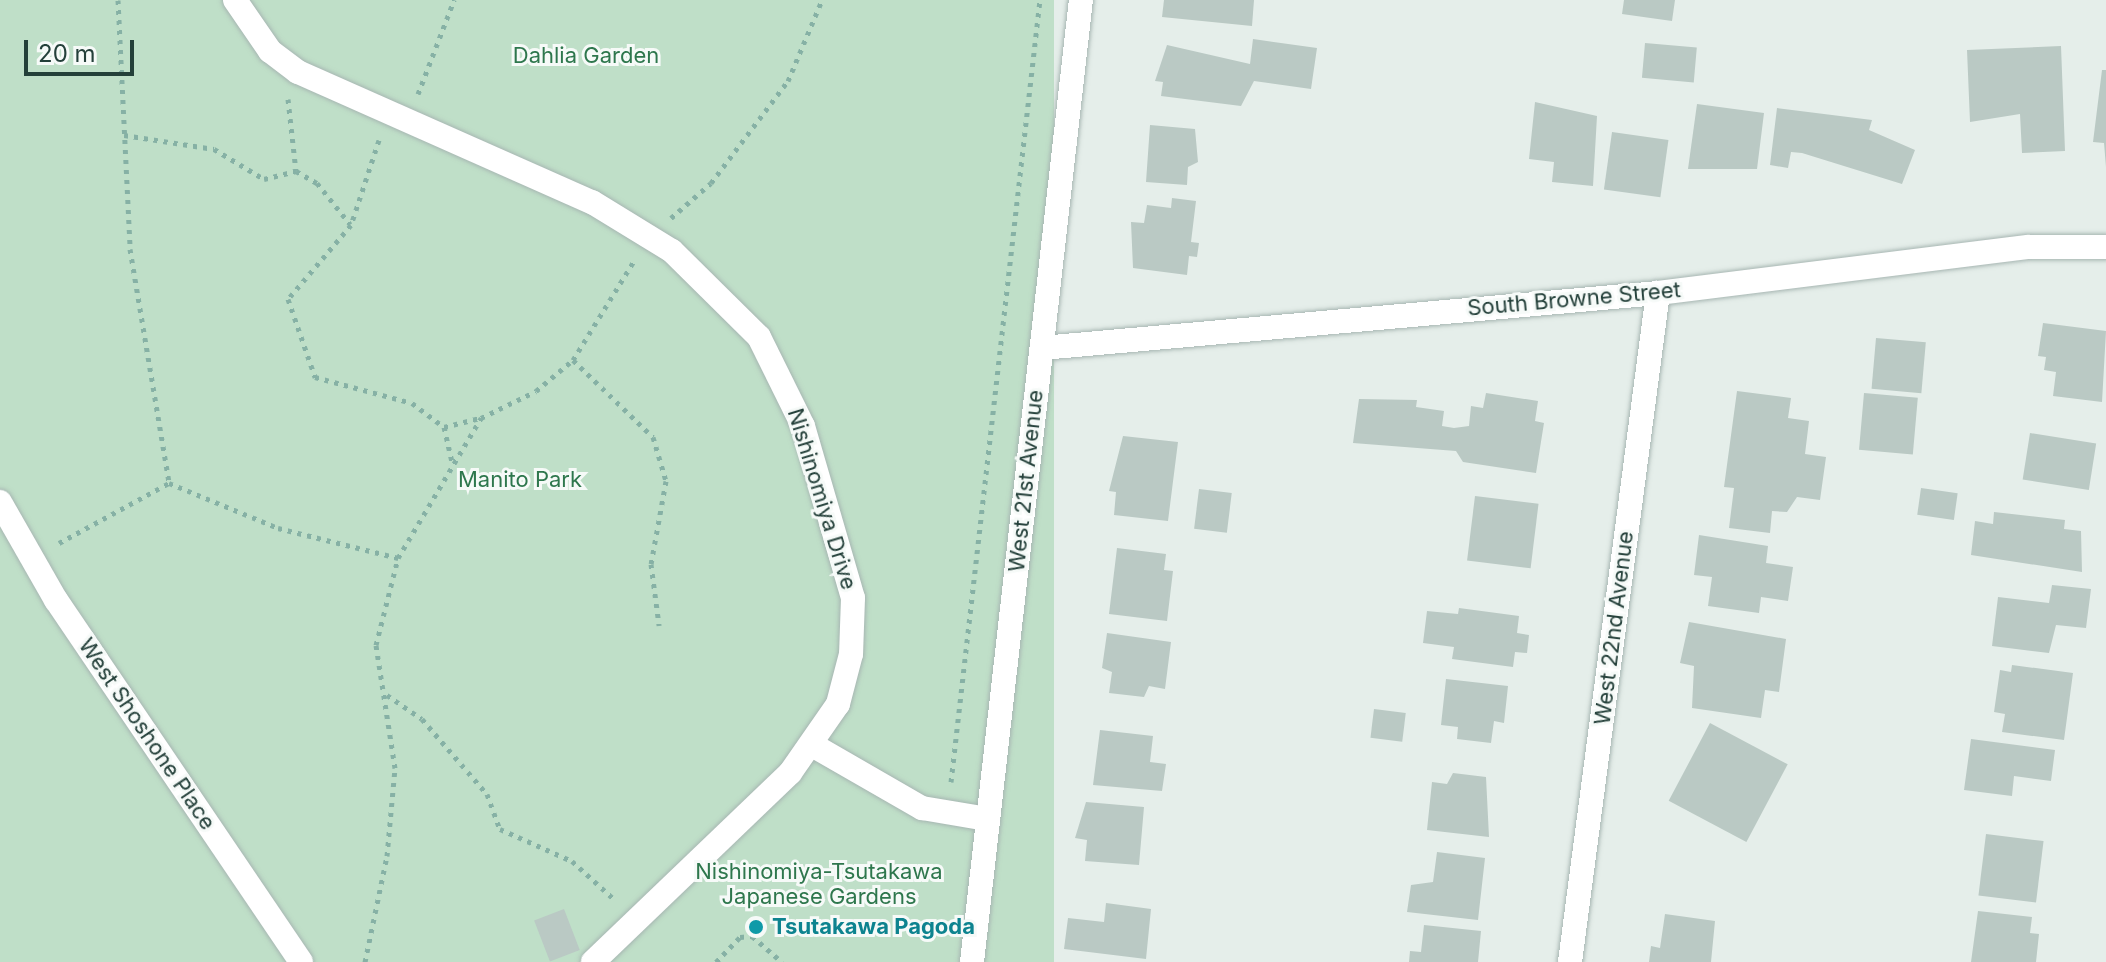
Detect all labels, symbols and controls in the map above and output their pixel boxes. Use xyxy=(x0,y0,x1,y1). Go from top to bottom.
scale bar xyxy=(28,24,138,74)
text: 20 m xyxy=(38,39,96,68)
park label: Dahlia Garden xyxy=(513,43,659,69)
street label: South Browne Street xyxy=(1466,277,1682,321)
street label: West 21st Avenue xyxy=(1003,389,1049,573)
street label: Nishinomiya Drive xyxy=(782,405,862,593)
park label: Manito Park xyxy=(458,467,582,493)
street label: West 22nd Avenue xyxy=(1589,530,1639,726)
street label: West Shoshone Place xyxy=(73,633,221,835)
park label: Nishinomiya-Tsutakawa Japanese Gardens xyxy=(695,858,943,910)
place label: Tsutakawa Pagoda xyxy=(772,914,975,940)
marker: Tsutakawa Pagoda xyxy=(747,918,765,936)

